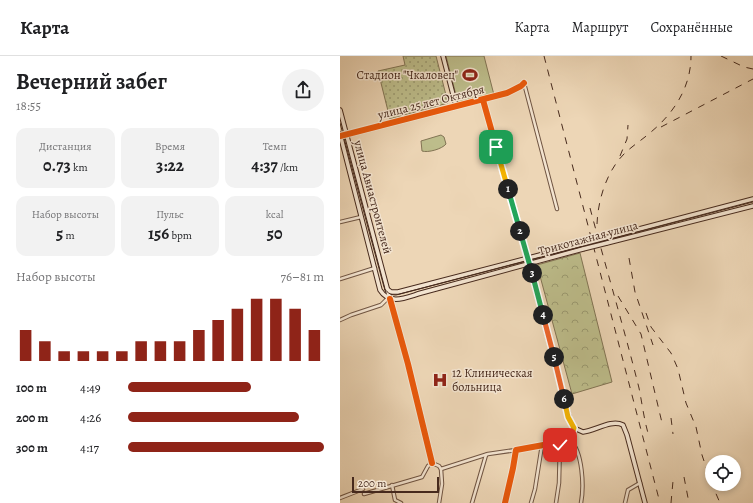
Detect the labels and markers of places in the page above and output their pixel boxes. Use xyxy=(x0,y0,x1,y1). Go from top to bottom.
sports icon: Стадион "Чкаловец" xyxy=(461,66,479,84)
place label: Стадион "Чкаловец" xyxy=(357,67,458,83)
pin xyxy=(479,130,513,164)
pin: 1 xyxy=(498,179,518,199)
pin: 2 xyxy=(510,221,530,241)
pin: 3 xyxy=(522,263,542,283)
pin: 4 xyxy=(533,305,553,325)
pin: 5 xyxy=(544,347,564,367)
place label: 12 Клиническая больница xyxy=(452,365,533,395)
hospital icon: 12 Клиническая больница xyxy=(431,371,449,389)
pin: 6 xyxy=(554,389,574,409)
pin xyxy=(543,428,577,462)

